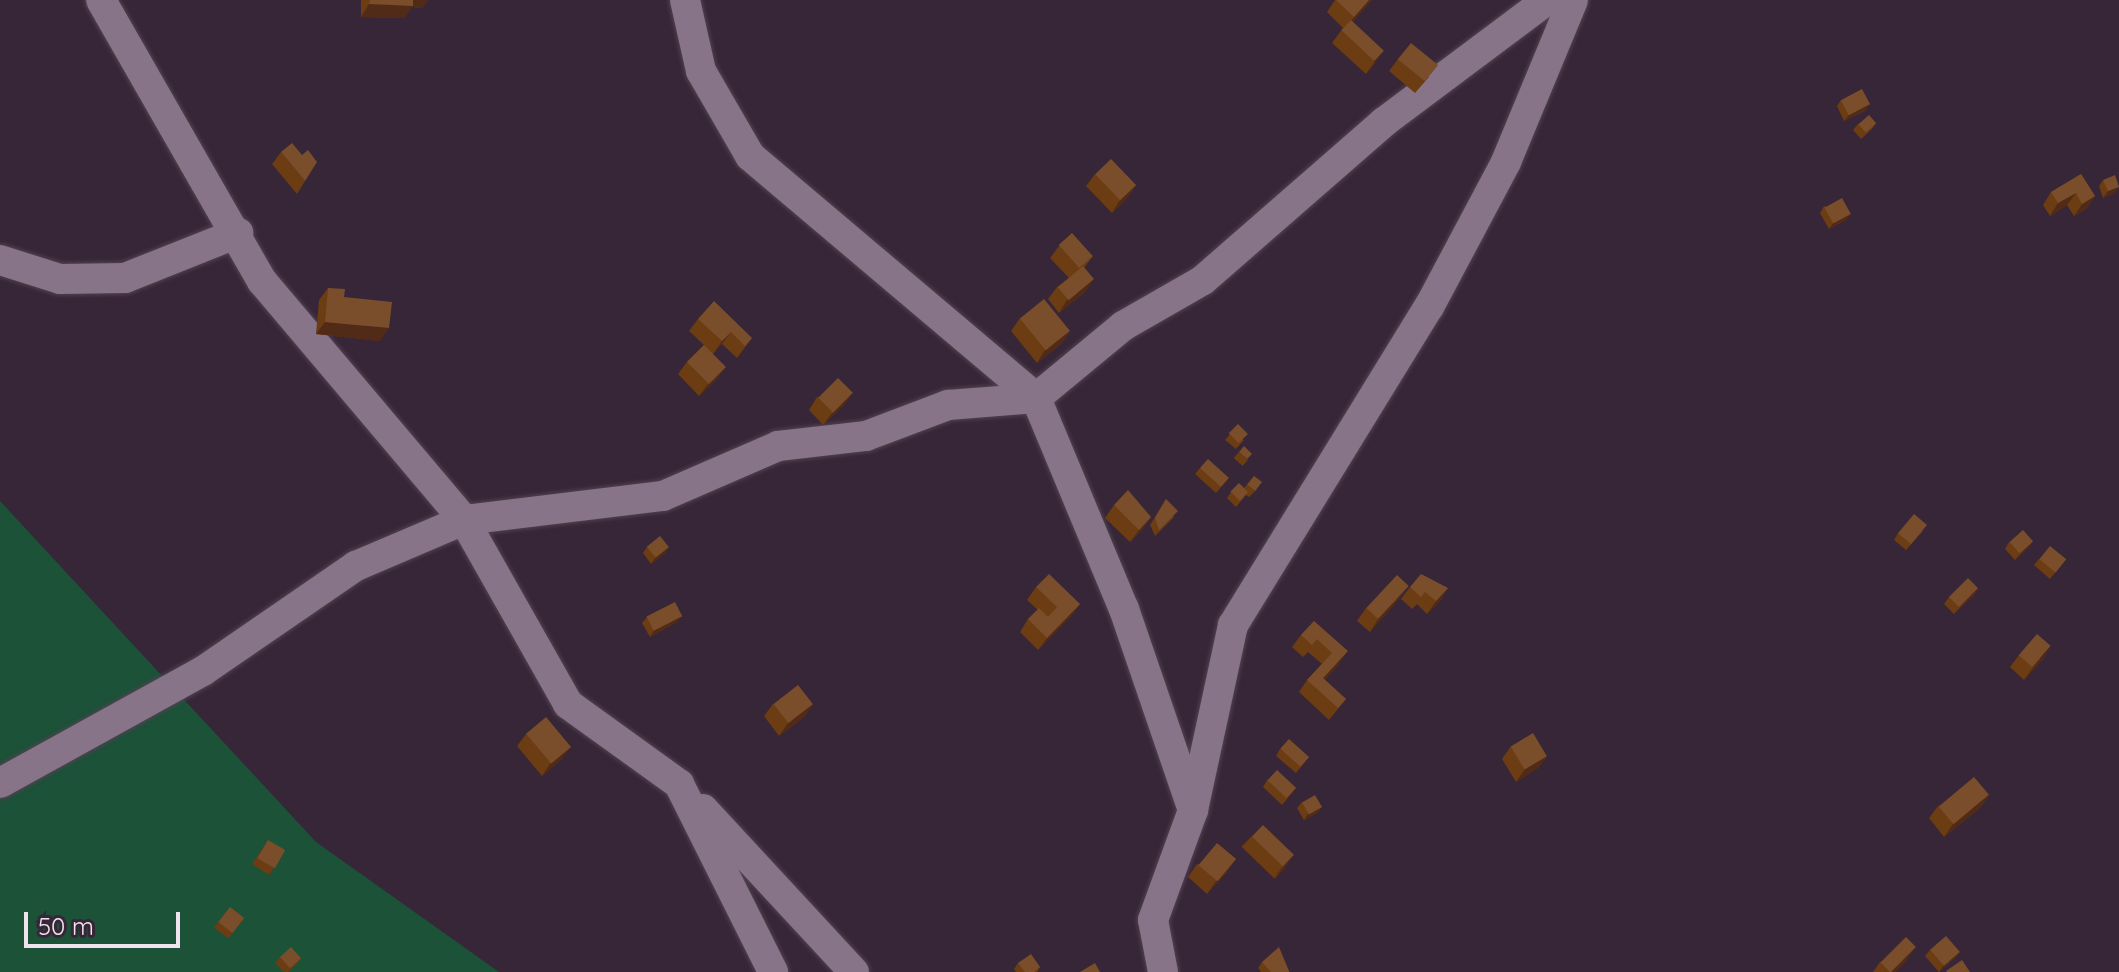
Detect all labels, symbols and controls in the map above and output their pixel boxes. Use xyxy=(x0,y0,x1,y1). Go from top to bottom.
scale bar xyxy=(28,896,184,946)
text: 50 m xyxy=(38,911,94,941)

